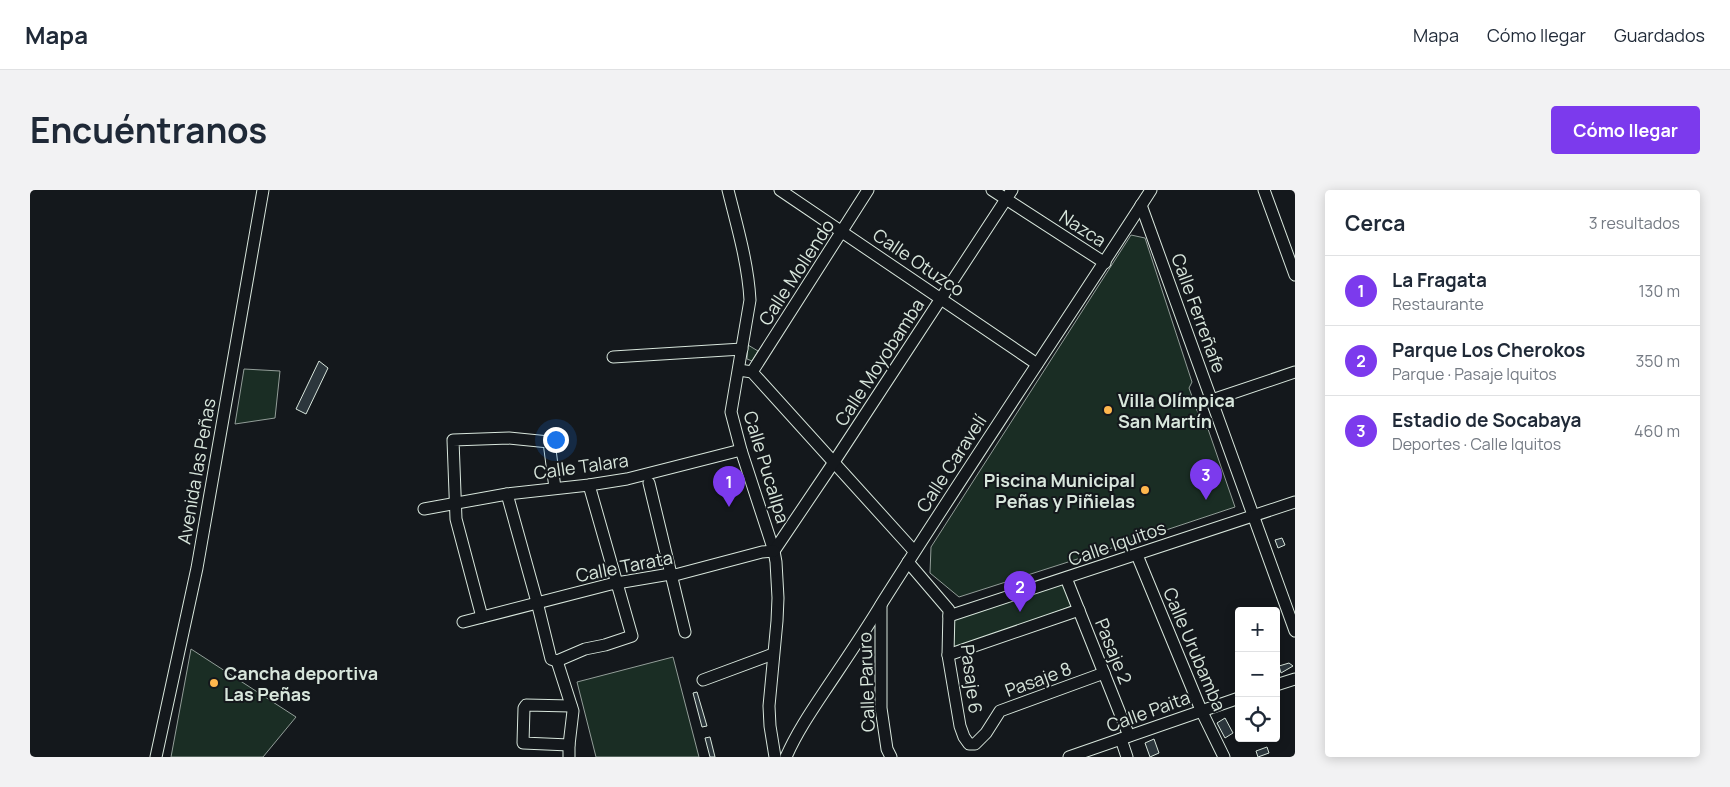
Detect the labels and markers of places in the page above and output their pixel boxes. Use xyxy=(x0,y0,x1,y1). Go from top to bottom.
place label: Villa Olímpica San Martín xyxy=(1118,388,1235,433)
marker: Villa Olímpica San Martín xyxy=(1102,404,1114,416)
pin: 3 xyxy=(1190,459,1222,500)
pin: 1 xyxy=(713,466,745,507)
place label: Piscina Municipal Peñas y Piñielas xyxy=(984,468,1135,513)
marker: Piscina Municipal Peñas y Piñielas xyxy=(1139,484,1151,496)
pin: 2 xyxy=(1004,571,1036,612)
place label: Cancha deportiva Las Peñas xyxy=(224,661,378,706)
marker: Cancha deportiva Las Peñas xyxy=(208,677,220,689)

